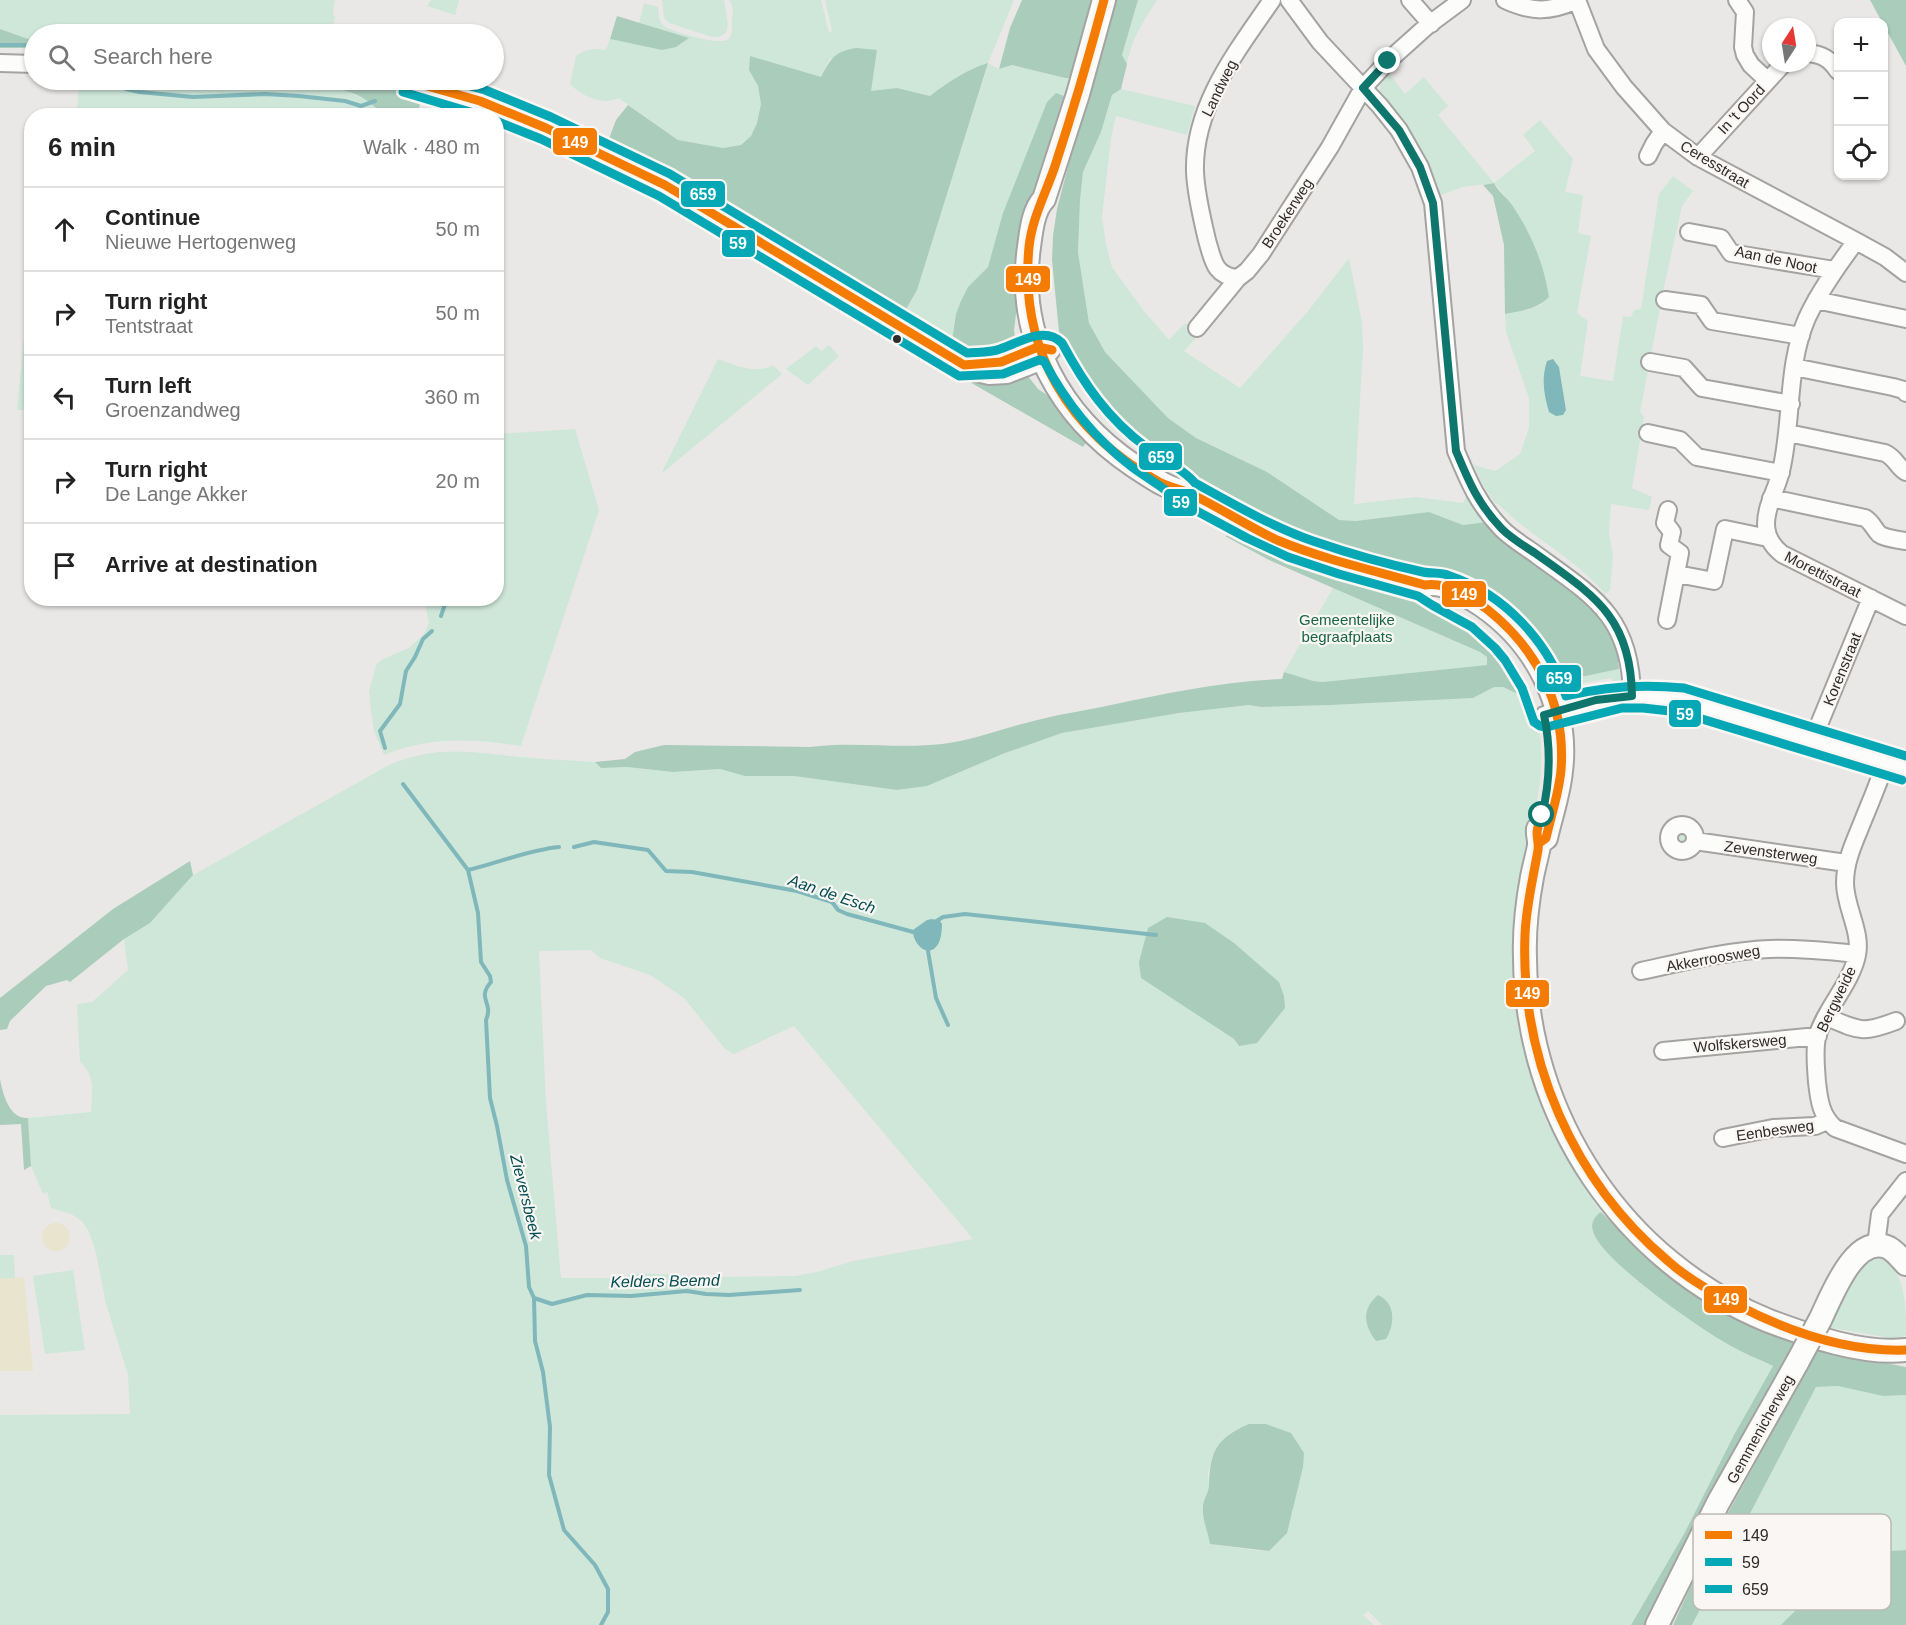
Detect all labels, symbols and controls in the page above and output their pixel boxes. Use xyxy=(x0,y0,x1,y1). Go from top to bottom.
north arrow xyxy=(1762,18,1816,72)
map controls xyxy=(1834,18,1888,180)
button: + xyxy=(1834,18,1888,72)
search box xyxy=(24,24,504,90)
icon: search xyxy=(45,41,78,74)
text: Search here xyxy=(93,44,213,69)
route end xyxy=(1374,47,1400,73)
street label: Landweg xyxy=(1198,57,1240,119)
button: − xyxy=(1834,72,1888,126)
street label: In 't Oord xyxy=(1714,81,1768,137)
button: locate xyxy=(1834,126,1888,180)
line badge: 149 xyxy=(552,127,598,156)
text: 6 min xyxy=(48,132,116,162)
text: 149 xyxy=(562,134,588,151)
text: Walk · 480 m xyxy=(363,136,480,158)
street label: Ceresstraat xyxy=(1677,137,1753,192)
street label: Broekerweg xyxy=(1258,175,1316,251)
line badge: 659 xyxy=(680,180,726,208)
text: 659 xyxy=(690,186,716,203)
text: Continue xyxy=(105,205,200,230)
icon: ahead xyxy=(48,213,81,246)
text: 50 m xyxy=(436,218,480,240)
line badge: 59 xyxy=(721,229,756,258)
text: Nieuwe Hertogenweg xyxy=(105,231,296,253)
text: 59 xyxy=(729,235,747,252)
street label: Aan de Noot xyxy=(1733,242,1819,276)
line badge: 149 xyxy=(1005,265,1051,293)
text: 149 xyxy=(1015,271,1041,288)
text: Turn right xyxy=(105,289,207,314)
icon: right xyxy=(48,297,81,330)
text: 50 m xyxy=(436,302,480,324)
text: Tentstraat xyxy=(105,315,193,337)
unlabelled marker xyxy=(891,333,903,345)
text: Turn left xyxy=(105,373,191,398)
icon: left xyxy=(48,381,81,414)
text: 360 m xyxy=(424,386,480,408)
text: Groenzandweg xyxy=(105,399,241,421)
line badge: 659 xyxy=(1138,442,1183,471)
text: 659 xyxy=(1148,449,1174,466)
text: Turn right xyxy=(105,457,207,482)
icon: right xyxy=(48,465,81,498)
text: 20 m xyxy=(436,470,480,492)
text: De Lange Akker xyxy=(105,483,247,505)
line badge: 59 xyxy=(1163,488,1198,517)
text: 59 xyxy=(1172,494,1190,511)
street label: Morettistraat xyxy=(1782,548,1865,601)
icon: arrive xyxy=(48,549,81,582)
text: Arrive at destination xyxy=(105,552,318,577)
line badge: 149 xyxy=(1441,580,1487,608)
text: 149 xyxy=(1451,586,1477,603)
park label: Gemeentelijke begraafplaats xyxy=(1299,611,1395,645)
street label: Korenstraat xyxy=(1820,629,1865,708)
line badge: 659 xyxy=(1536,664,1582,693)
text: 659 xyxy=(1546,670,1572,687)
line badge: 59 xyxy=(1668,699,1702,728)
text: 59 xyxy=(1676,706,1694,723)
route start xyxy=(1528,801,1554,827)
street label: Zevensterweg xyxy=(1723,837,1819,867)
water label: Aan de Esch xyxy=(785,871,878,917)
street label: Akkerroosweg xyxy=(1665,941,1761,975)
street label: Bergweide xyxy=(1813,963,1859,1035)
line badge: 149 xyxy=(1505,979,1550,1008)
text: 149 xyxy=(1514,985,1540,1002)
street label: Wolfskersweg xyxy=(1693,1030,1787,1056)
street label: Eenbesweg xyxy=(1735,1116,1815,1144)
water label: Zieversbeek xyxy=(507,1152,545,1242)
water label: Kelders Beemd xyxy=(610,1272,721,1290)
line badge: 149 xyxy=(1703,1285,1748,1314)
text: 149 xyxy=(1713,1291,1739,1308)
street label: Gemmenicherweg xyxy=(1723,1372,1797,1486)
legend xyxy=(1693,1514,1891,1610)
text: 149 xyxy=(1742,1527,1769,1544)
text: 59 xyxy=(1742,1554,1760,1571)
text: 659 xyxy=(1742,1581,1769,1598)

